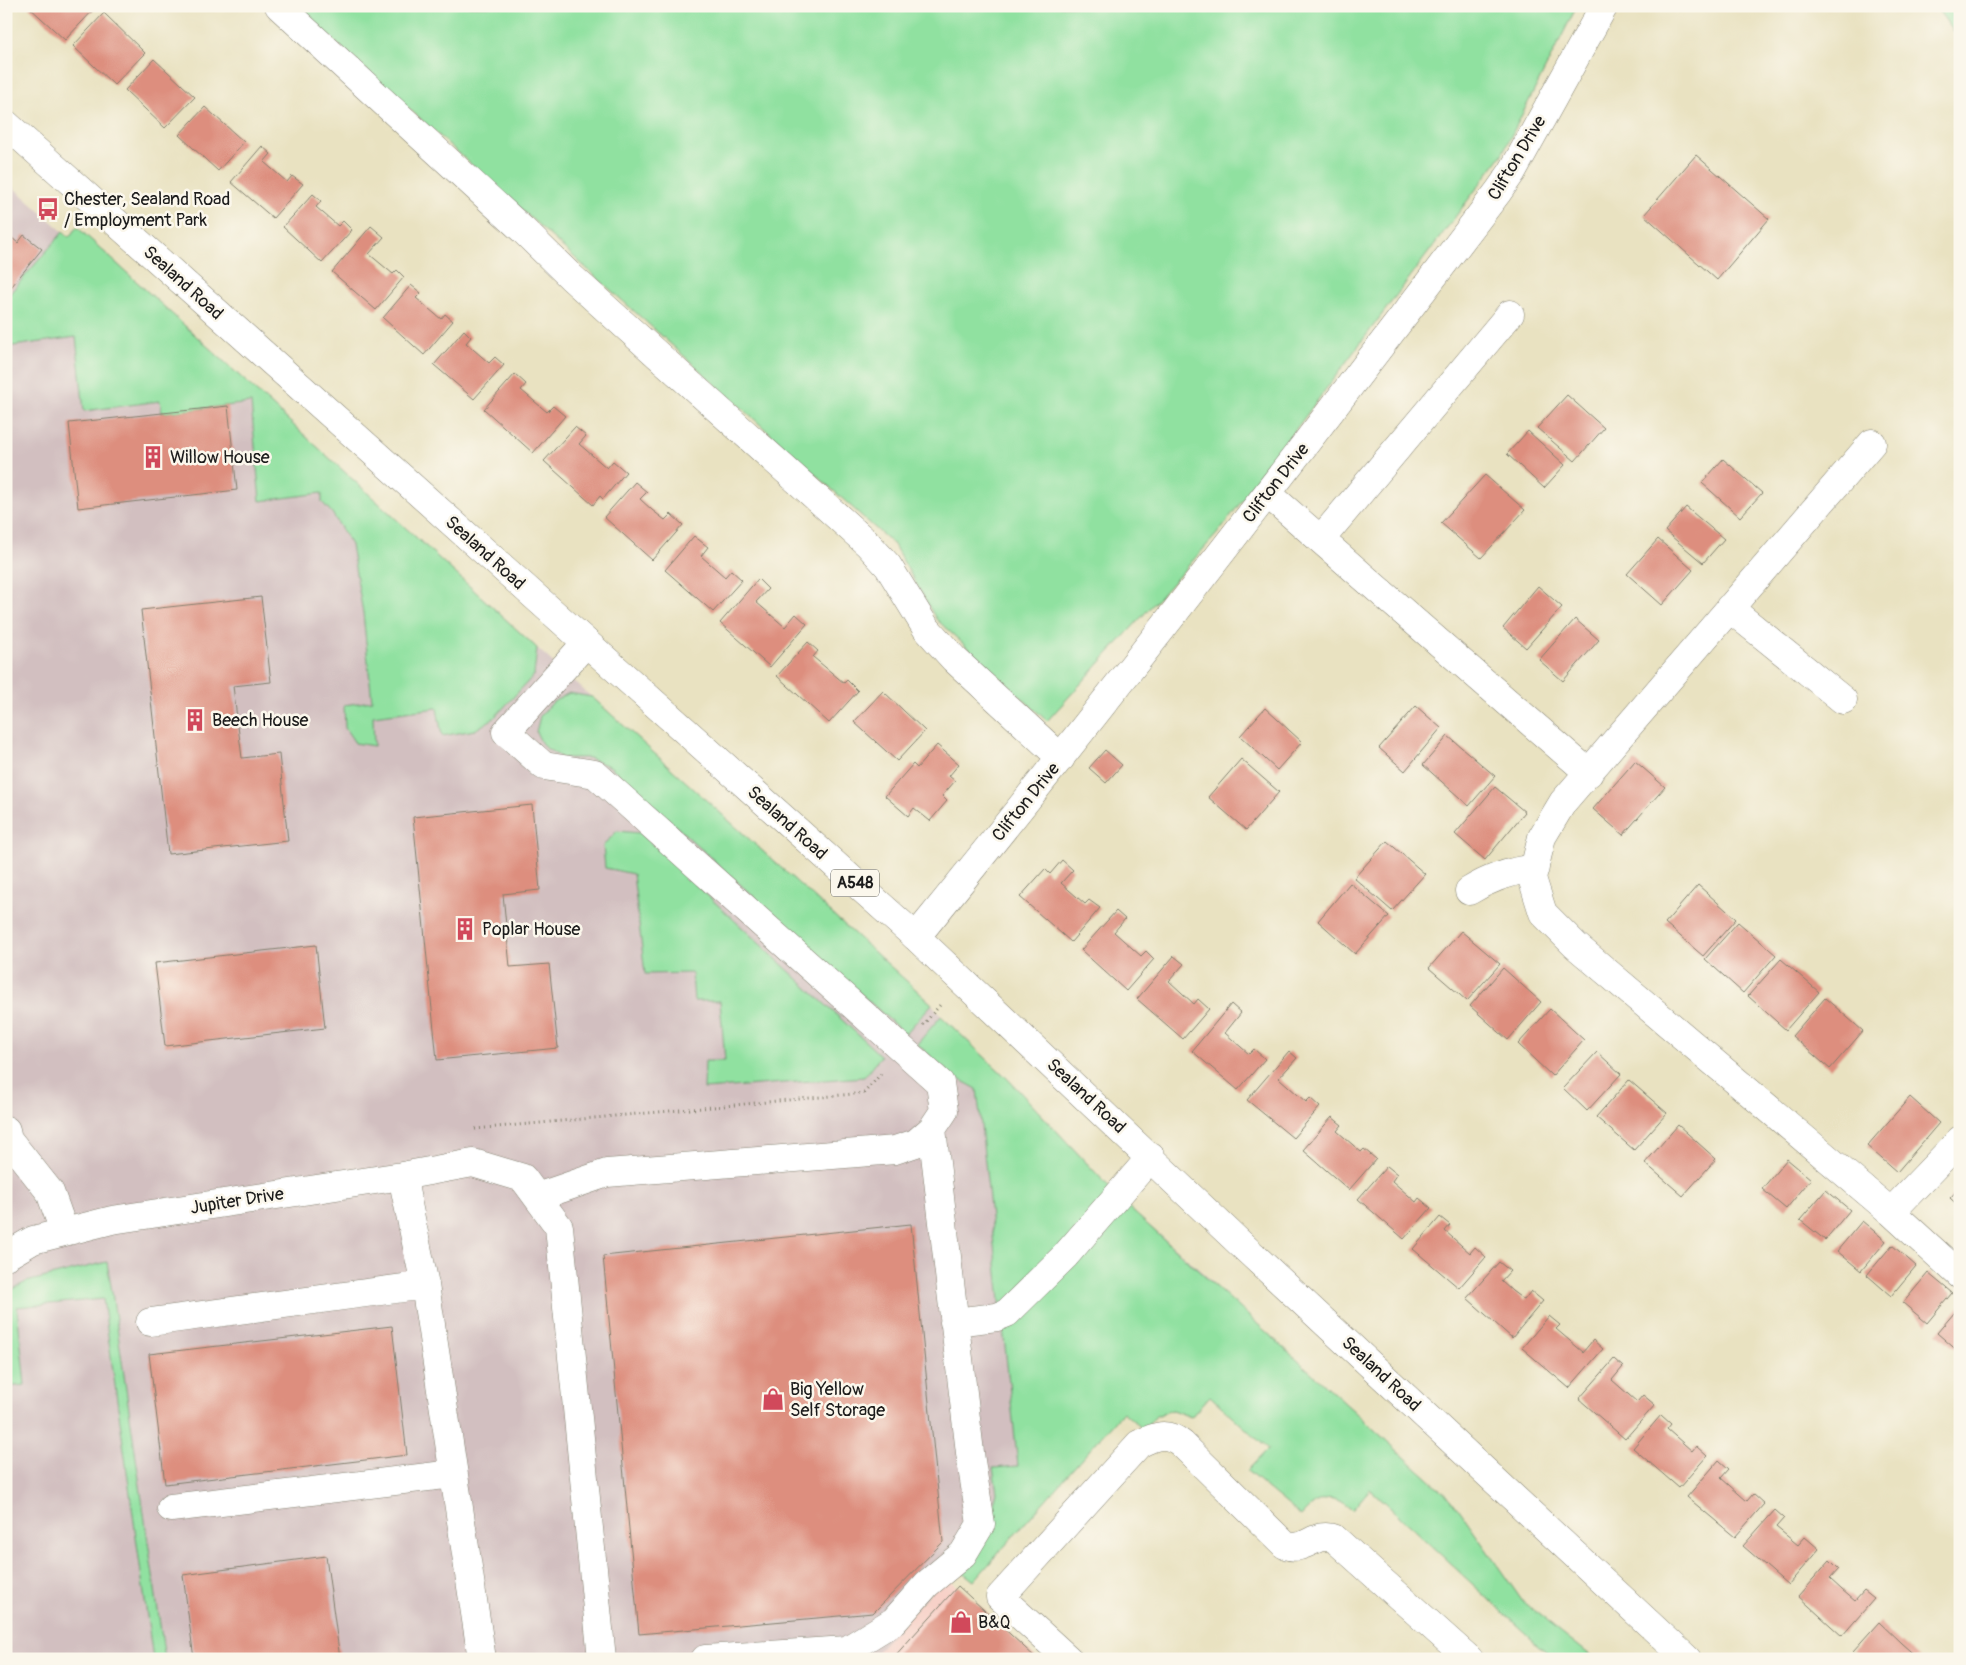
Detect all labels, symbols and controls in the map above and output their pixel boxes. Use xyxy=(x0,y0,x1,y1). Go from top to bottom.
street label: Clifton Drive xyxy=(1483,111,1551,205)
place label: Chester, Sealand Road / Employment Park xyxy=(64,188,230,232)
bus stop icon: Chester, Sealand Road / Employment Park xyxy=(35,196,61,222)
street label: Sealand Road xyxy=(138,241,228,325)
street label: Clifton Drive xyxy=(1238,438,1314,528)
building icon: Willow House xyxy=(140,444,166,470)
place label: Willow House xyxy=(170,446,270,469)
street label: Sealand Road xyxy=(440,511,530,595)
building icon: Beech House xyxy=(182,707,208,733)
place label: Beech House xyxy=(212,709,309,732)
street label: Clifton Drive xyxy=(987,758,1065,846)
street label: Sealand Road xyxy=(742,781,832,865)
road number: A548 xyxy=(831,870,879,896)
building icon: Poplar House xyxy=(452,916,478,942)
place label: Poplar House xyxy=(482,918,580,941)
street label: Sealand Road xyxy=(1042,1053,1130,1139)
street label: Jupiter Drive xyxy=(189,1182,285,1220)
street label: Sealand Road xyxy=(1337,1331,1425,1417)
place label: Big Yellow Self Storage xyxy=(790,1378,885,1422)
shop icon: Big Yellow Self Storage xyxy=(760,1386,786,1412)
shop icon: B&Q xyxy=(948,1609,974,1635)
place label: B&Q xyxy=(978,1611,1010,1634)

